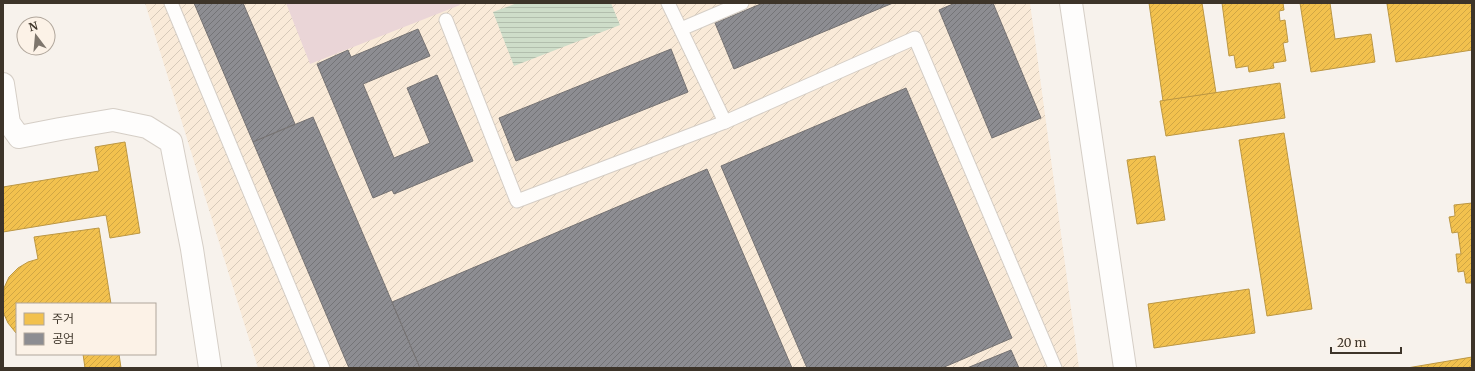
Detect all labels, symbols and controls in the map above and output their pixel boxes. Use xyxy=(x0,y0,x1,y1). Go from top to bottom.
north arrow xyxy=(16,16,56,56)
text: N xyxy=(27,18,40,34)
legend xyxy=(16,303,156,355)
text: 주거 xyxy=(52,311,74,326)
scale bar xyxy=(1331,329,1401,355)
text: 공업 xyxy=(52,331,74,346)
text: 20 m xyxy=(1337,335,1366,350)

